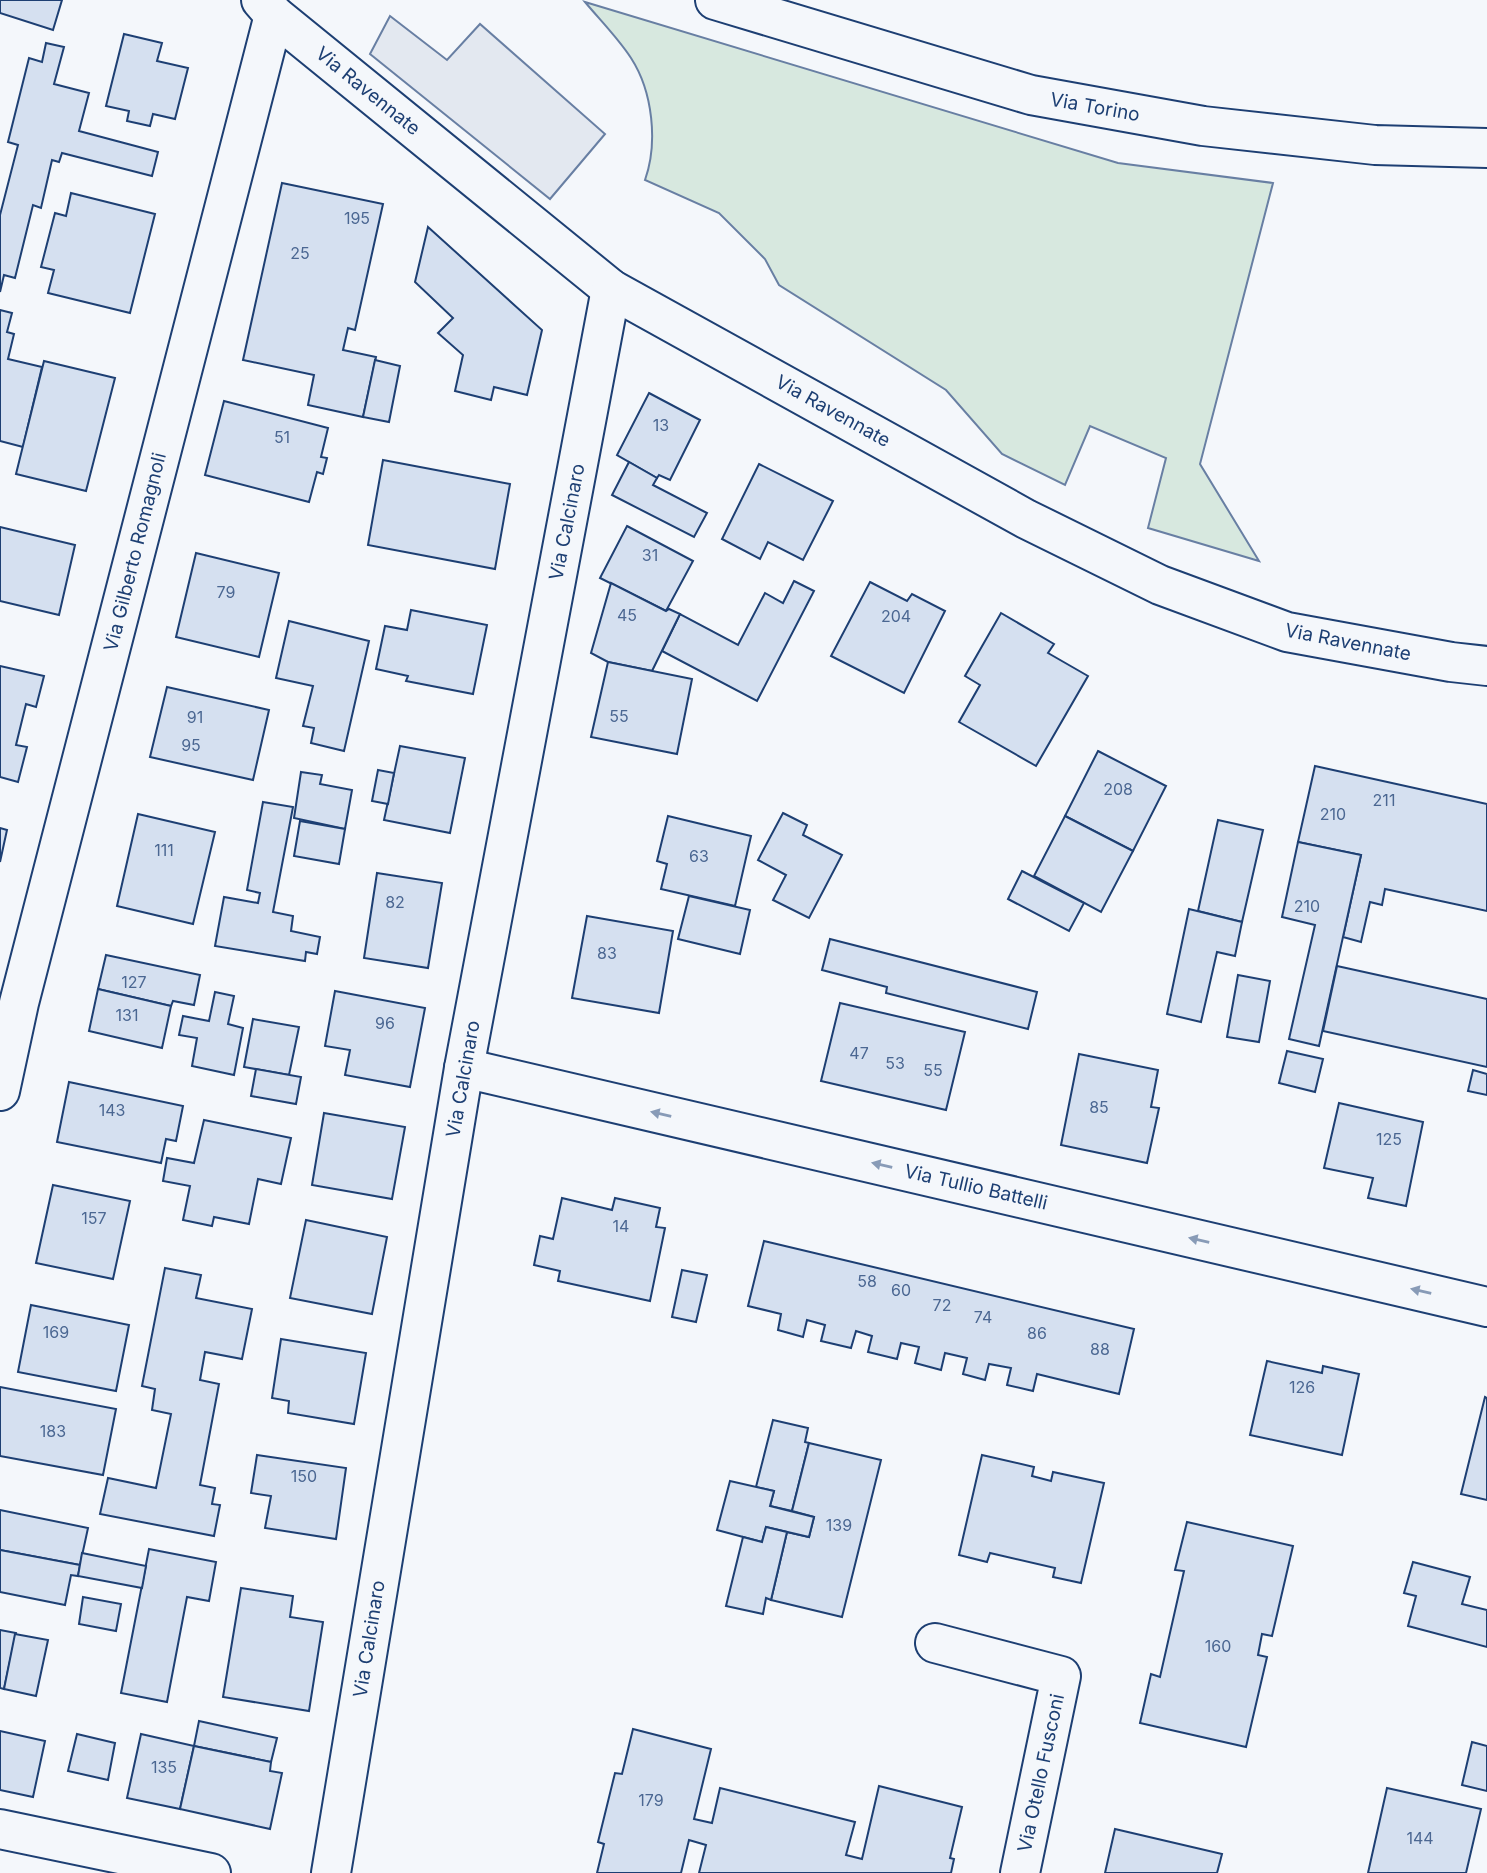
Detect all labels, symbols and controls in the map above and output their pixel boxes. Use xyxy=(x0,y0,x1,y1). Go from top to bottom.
street label: Via Ravennate xyxy=(311,42,425,140)
street label: Via Torino xyxy=(1048,88,1142,126)
house number: 195 xyxy=(344,208,370,228)
house number: 25 xyxy=(290,243,310,263)
street label: Via Ravennate xyxy=(772,370,894,452)
house number: 13 xyxy=(653,415,669,435)
house number: 51 xyxy=(274,427,290,447)
street label: Via Gilberto Romagnoli xyxy=(99,450,171,654)
street label: Via Calcinaro xyxy=(544,462,590,582)
house number: 31 xyxy=(642,545,658,565)
house number: 79 xyxy=(217,582,235,602)
house number: 45 xyxy=(617,605,637,625)
house number: 204 xyxy=(881,606,911,626)
street label: Via Ravennate xyxy=(1283,619,1413,665)
house number: 55 xyxy=(609,706,629,726)
house number: 91 xyxy=(187,707,203,727)
house number: 95 xyxy=(181,735,201,755)
house number: 208 xyxy=(1103,779,1133,799)
house number: 211 xyxy=(1373,790,1395,810)
house number: 210 xyxy=(1320,804,1346,824)
house number: 111 xyxy=(154,840,174,860)
house number: 63 xyxy=(689,846,709,866)
house number: 82 xyxy=(385,892,405,912)
house number: 210 xyxy=(1294,896,1320,916)
house number: 83 xyxy=(597,943,617,963)
house number: 127 xyxy=(121,972,147,992)
house number: 131 xyxy=(116,1005,138,1025)
house number: 96 xyxy=(375,1013,395,1033)
street label: Via Calcinaro xyxy=(441,1019,485,1139)
house number: 47 xyxy=(849,1043,869,1063)
house number: 53 xyxy=(885,1053,905,1073)
house number: 55 xyxy=(923,1060,943,1080)
house number: 85 xyxy=(1089,1097,1109,1117)
house number: 143 xyxy=(99,1100,125,1120)
one-way arrow xyxy=(650,1108,672,1119)
house number: 125 xyxy=(1376,1129,1402,1149)
street label: Via Tullio Battelli xyxy=(902,1159,1050,1215)
one-way arrow xyxy=(871,1160,893,1171)
house number: 157 xyxy=(81,1208,107,1228)
house number: 14 xyxy=(613,1216,629,1236)
one-way arrow xyxy=(1188,1234,1210,1245)
house number: 58 xyxy=(857,1271,877,1291)
house number: 60 xyxy=(891,1280,911,1300)
one-way arrow xyxy=(1409,1286,1431,1297)
house number: 72 xyxy=(933,1295,951,1315)
house number: 74 xyxy=(974,1307,992,1327)
house number: 169 xyxy=(43,1322,69,1342)
house number: 86 xyxy=(1027,1323,1047,1343)
house number: 88 xyxy=(1090,1339,1110,1359)
house number: 126 xyxy=(1289,1377,1315,1397)
house number: 183 xyxy=(40,1421,66,1441)
house number: 150 xyxy=(291,1466,317,1486)
house number: 139 xyxy=(826,1515,852,1535)
street label: Via Calcinaro xyxy=(348,1579,390,1699)
house number: 160 xyxy=(1205,1636,1231,1656)
street label: Via Otello Fusconi xyxy=(1013,1692,1069,1854)
house number: 135 xyxy=(151,1757,177,1777)
house number: 179 xyxy=(638,1790,664,1810)
house number: 144 xyxy=(1406,1828,1434,1848)

